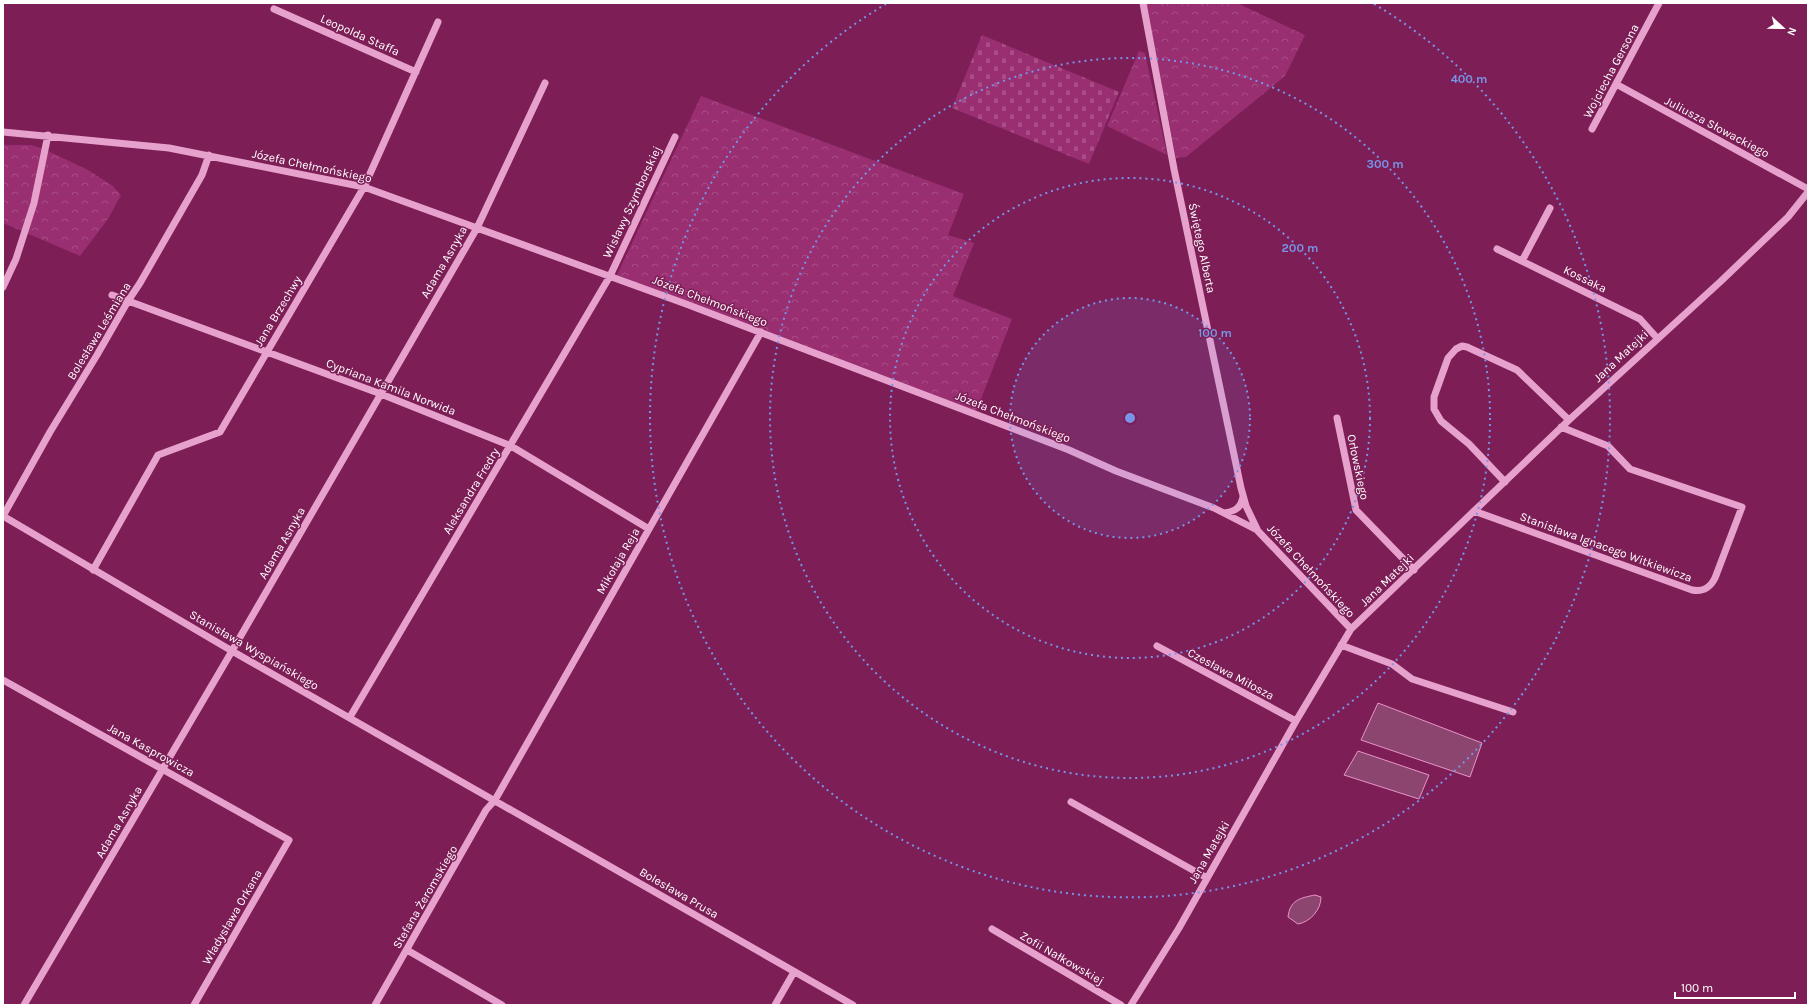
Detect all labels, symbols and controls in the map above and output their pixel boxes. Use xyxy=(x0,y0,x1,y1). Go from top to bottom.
north arrow xyxy=(1763,8,1803,48)
street label: Leopolda Staffa xyxy=(318,11,402,59)
street label: Wojciecha Gersona xyxy=(1580,22,1642,120)
text: N xyxy=(1784,25,1799,38)
text: 400 m xyxy=(1451,72,1487,86)
street label: Juliusza Słowackiego xyxy=(1662,94,1772,160)
street label: Wisławy Szymborskiej xyxy=(600,144,664,260)
street label: Józefa Chełmońskiego xyxy=(251,146,373,186)
text: 300 m xyxy=(1366,157,1404,171)
street label: Świętego Alberta xyxy=(1186,202,1219,294)
street label: Adama Asnyka xyxy=(418,224,470,300)
text: 200 m xyxy=(1282,241,1318,255)
street label: Kossaka xyxy=(1561,263,1609,295)
street label: Jana Brzechwy xyxy=(252,273,305,349)
street label: Józefa Chełmońskiego xyxy=(650,273,770,329)
street label: Bolesława Leśmiana xyxy=(64,280,134,382)
text: 100 m xyxy=(1198,326,1232,340)
street label: Jana Matejki xyxy=(1591,327,1651,385)
street label: Cypriana Kamila Norwida xyxy=(324,356,458,418)
street label: Józefa Chełmońskiego xyxy=(953,389,1073,445)
centre of rings xyxy=(1123,411,1137,425)
street label: Orłowskiego xyxy=(1344,433,1372,501)
street label: Aleksandra Fredry xyxy=(440,445,502,537)
street label: Adama Asnyka xyxy=(256,505,308,581)
street label: Stanisława Ignacego Witkiewicza xyxy=(1518,509,1694,585)
street label: Józefa Chełmońskiego xyxy=(1264,522,1358,620)
street label: Mikołaja Reja xyxy=(593,525,643,597)
street label: Jana Matejki xyxy=(1357,551,1417,609)
street label: Stanisława Wyspiańskiego xyxy=(187,607,321,693)
street label: Czesława Miłosza xyxy=(1185,645,1277,703)
street label: Jana Kasprowicza xyxy=(105,720,197,780)
street label: Adama Asnyka xyxy=(93,784,145,860)
street label: Jana Matejki xyxy=(1186,818,1232,886)
street label: Stefana Żeromskiego xyxy=(390,843,460,951)
street label: Bolesława Prusa xyxy=(637,865,721,921)
street label: Władysława Orkana xyxy=(199,867,265,967)
street label: Zofii Nałkowskiej xyxy=(1018,928,1106,988)
scale bar xyxy=(1675,974,1795,1000)
text: 100 m xyxy=(1681,981,1713,995)

